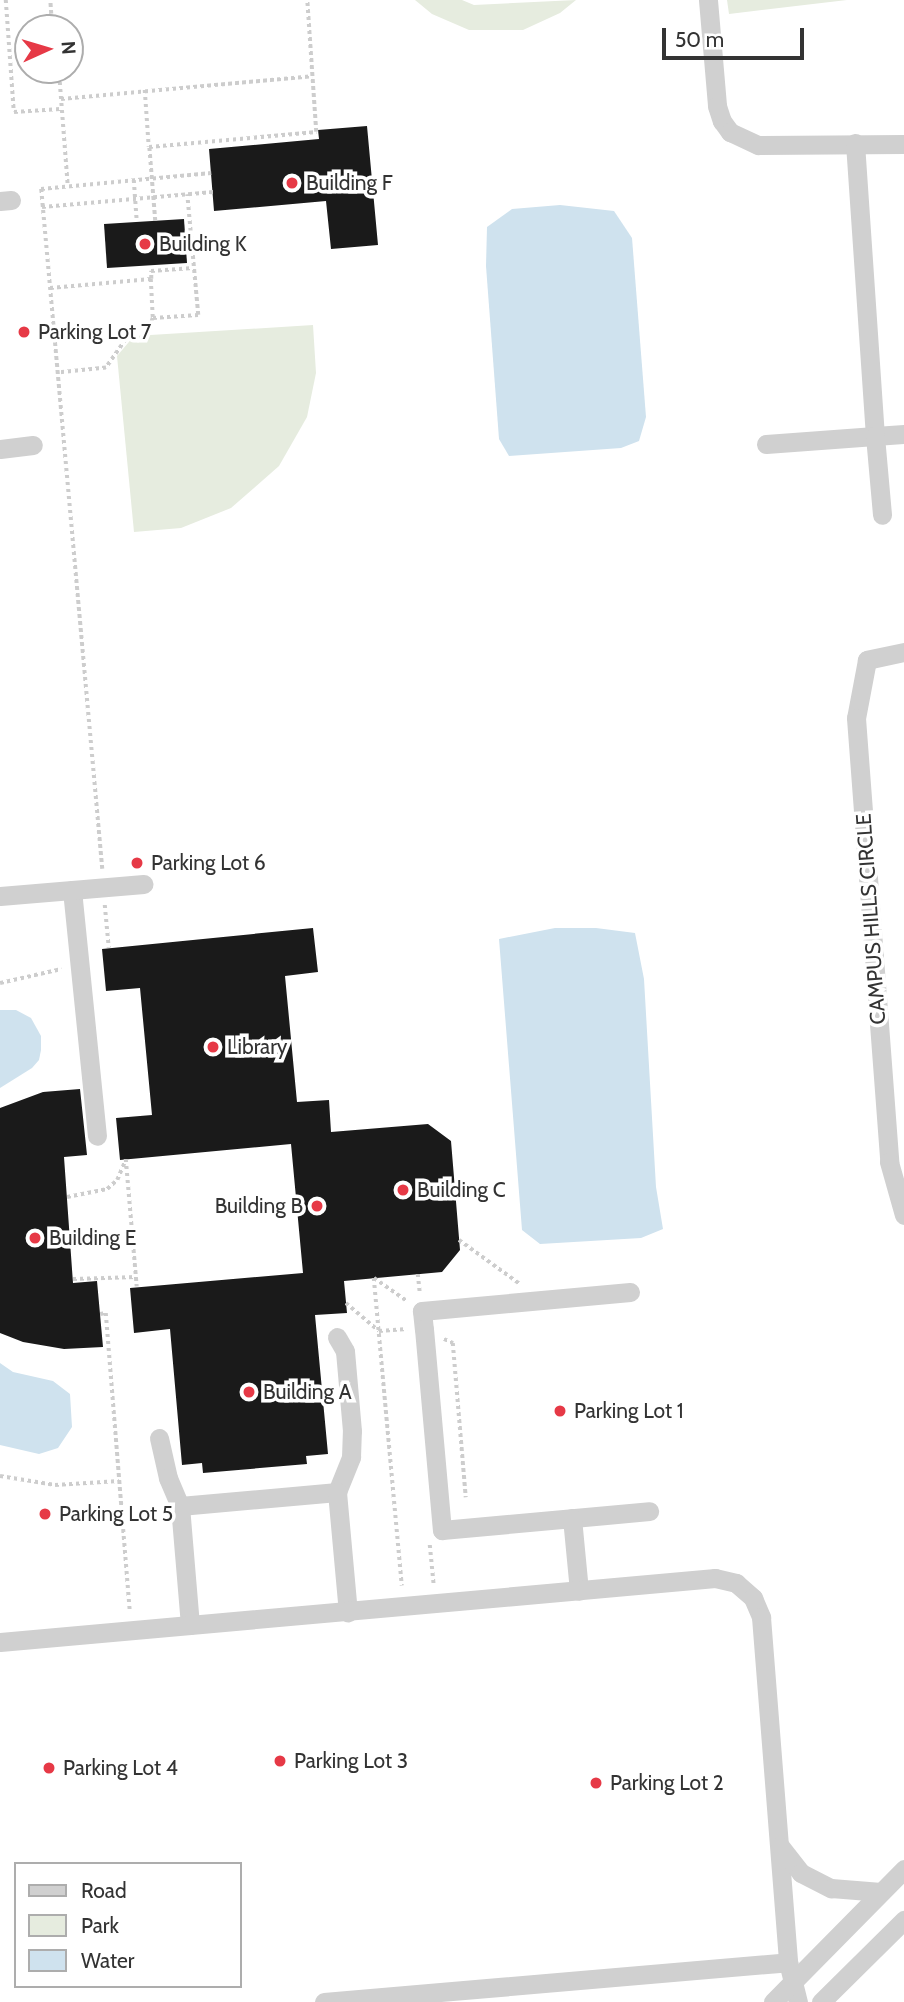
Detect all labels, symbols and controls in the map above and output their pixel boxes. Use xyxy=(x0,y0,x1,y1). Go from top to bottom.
north arrow xyxy=(14,14,84,84)
scale bar xyxy=(666,14,808,58)
text: 50 m xyxy=(675,27,724,52)
text: N xyxy=(57,40,80,55)
place label: Building F xyxy=(306,170,393,196)
marker: Building F xyxy=(284,175,300,191)
place label: Building K xyxy=(159,231,247,257)
marker: Building K xyxy=(137,236,153,252)
place label: Parking Lot 7 xyxy=(38,319,151,345)
marker: Parking Lot 7 xyxy=(16,324,32,340)
street label: CAMPUS HILLS CIRCLE xyxy=(851,813,891,1025)
place label: Parking Lot 6 xyxy=(151,850,266,876)
marker: Parking Lot 6 xyxy=(129,855,145,871)
place label: Library xyxy=(227,1034,287,1060)
marker: Library xyxy=(205,1039,221,1055)
place label: Building C xyxy=(417,1177,506,1203)
marker: Building C xyxy=(395,1182,411,1198)
place label: Building B xyxy=(215,1193,303,1219)
marker: Building B xyxy=(309,1198,325,1214)
place label: Building E xyxy=(49,1225,136,1251)
marker: Building E xyxy=(27,1230,43,1246)
place label: Building A xyxy=(263,1379,352,1405)
marker: Building A xyxy=(241,1384,257,1400)
place label: Parking Lot 1 xyxy=(574,1398,684,1424)
marker: Parking Lot 1 xyxy=(552,1403,568,1419)
place label: Parking Lot 5 xyxy=(59,1501,173,1527)
marker: Parking Lot 5 xyxy=(37,1506,53,1522)
place label: Parking Lot 3 xyxy=(294,1748,408,1774)
marker: Parking Lot 3 xyxy=(272,1753,288,1769)
place label: Parking Lot 4 xyxy=(63,1755,178,1781)
marker: Parking Lot 4 xyxy=(41,1760,57,1776)
place label: Parking Lot 2 xyxy=(610,1770,724,1796)
marker: Parking Lot 2 xyxy=(588,1775,604,1791)
legend xyxy=(14,1862,242,1988)
text: Road xyxy=(81,1878,127,1903)
text: Park xyxy=(81,1913,119,1938)
text: Water xyxy=(81,1948,134,1973)

